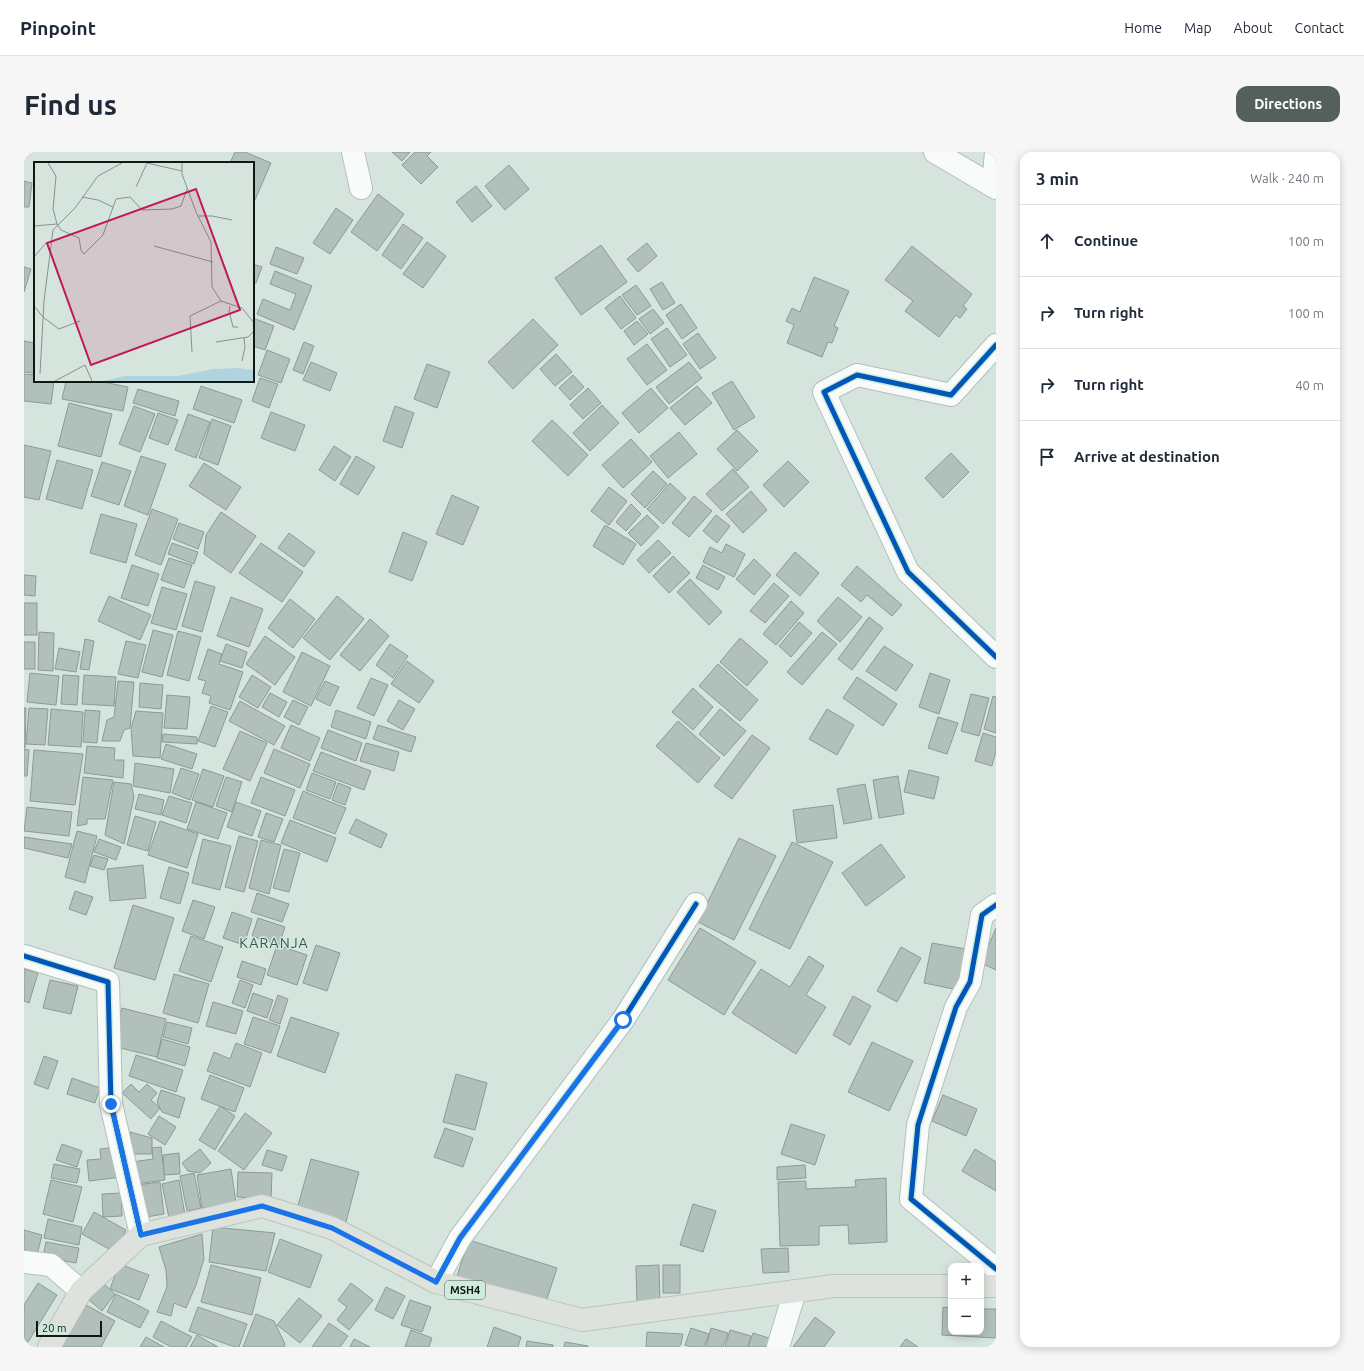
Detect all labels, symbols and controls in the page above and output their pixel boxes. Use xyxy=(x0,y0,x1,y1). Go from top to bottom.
text: Pinpoint xyxy=(20,17,96,39)
text: Home xyxy=(1124,20,1162,36)
text: Map xyxy=(1184,20,1212,36)
text: About xyxy=(1234,20,1273,36)
text: Contact xyxy=(1295,20,1344,36)
button: Directions xyxy=(1236,86,1340,122)
text: Find us xyxy=(24,89,117,120)
inset map xyxy=(34,162,254,382)
text: 3 min xyxy=(1036,169,1079,188)
text: Walk · 240 m xyxy=(1250,171,1324,185)
icon: ahead xyxy=(1036,230,1058,252)
text: Continue xyxy=(1074,232,1138,249)
text: 100 m xyxy=(1288,234,1324,248)
icon: right xyxy=(1036,302,1058,324)
text: Turn right xyxy=(1074,304,1144,321)
text: 100 m xyxy=(1288,306,1324,320)
icon: right xyxy=(1036,374,1058,396)
text: Turn right xyxy=(1074,376,1144,393)
text: 40 m xyxy=(1295,378,1324,392)
icon: arrive xyxy=(1036,446,1058,468)
text: Arrive at destination xyxy=(1074,448,1220,465)
district label: KARANJA xyxy=(239,935,309,951)
route start xyxy=(614,1011,632,1029)
route end xyxy=(102,1095,120,1113)
map controls xyxy=(948,1263,984,1335)
button: + xyxy=(948,1263,984,1299)
road number: MSH4 xyxy=(445,1281,485,1299)
button: − xyxy=(948,1299,984,1335)
scale bar xyxy=(36,1319,102,1338)
text: 20 m xyxy=(42,1322,66,1334)

